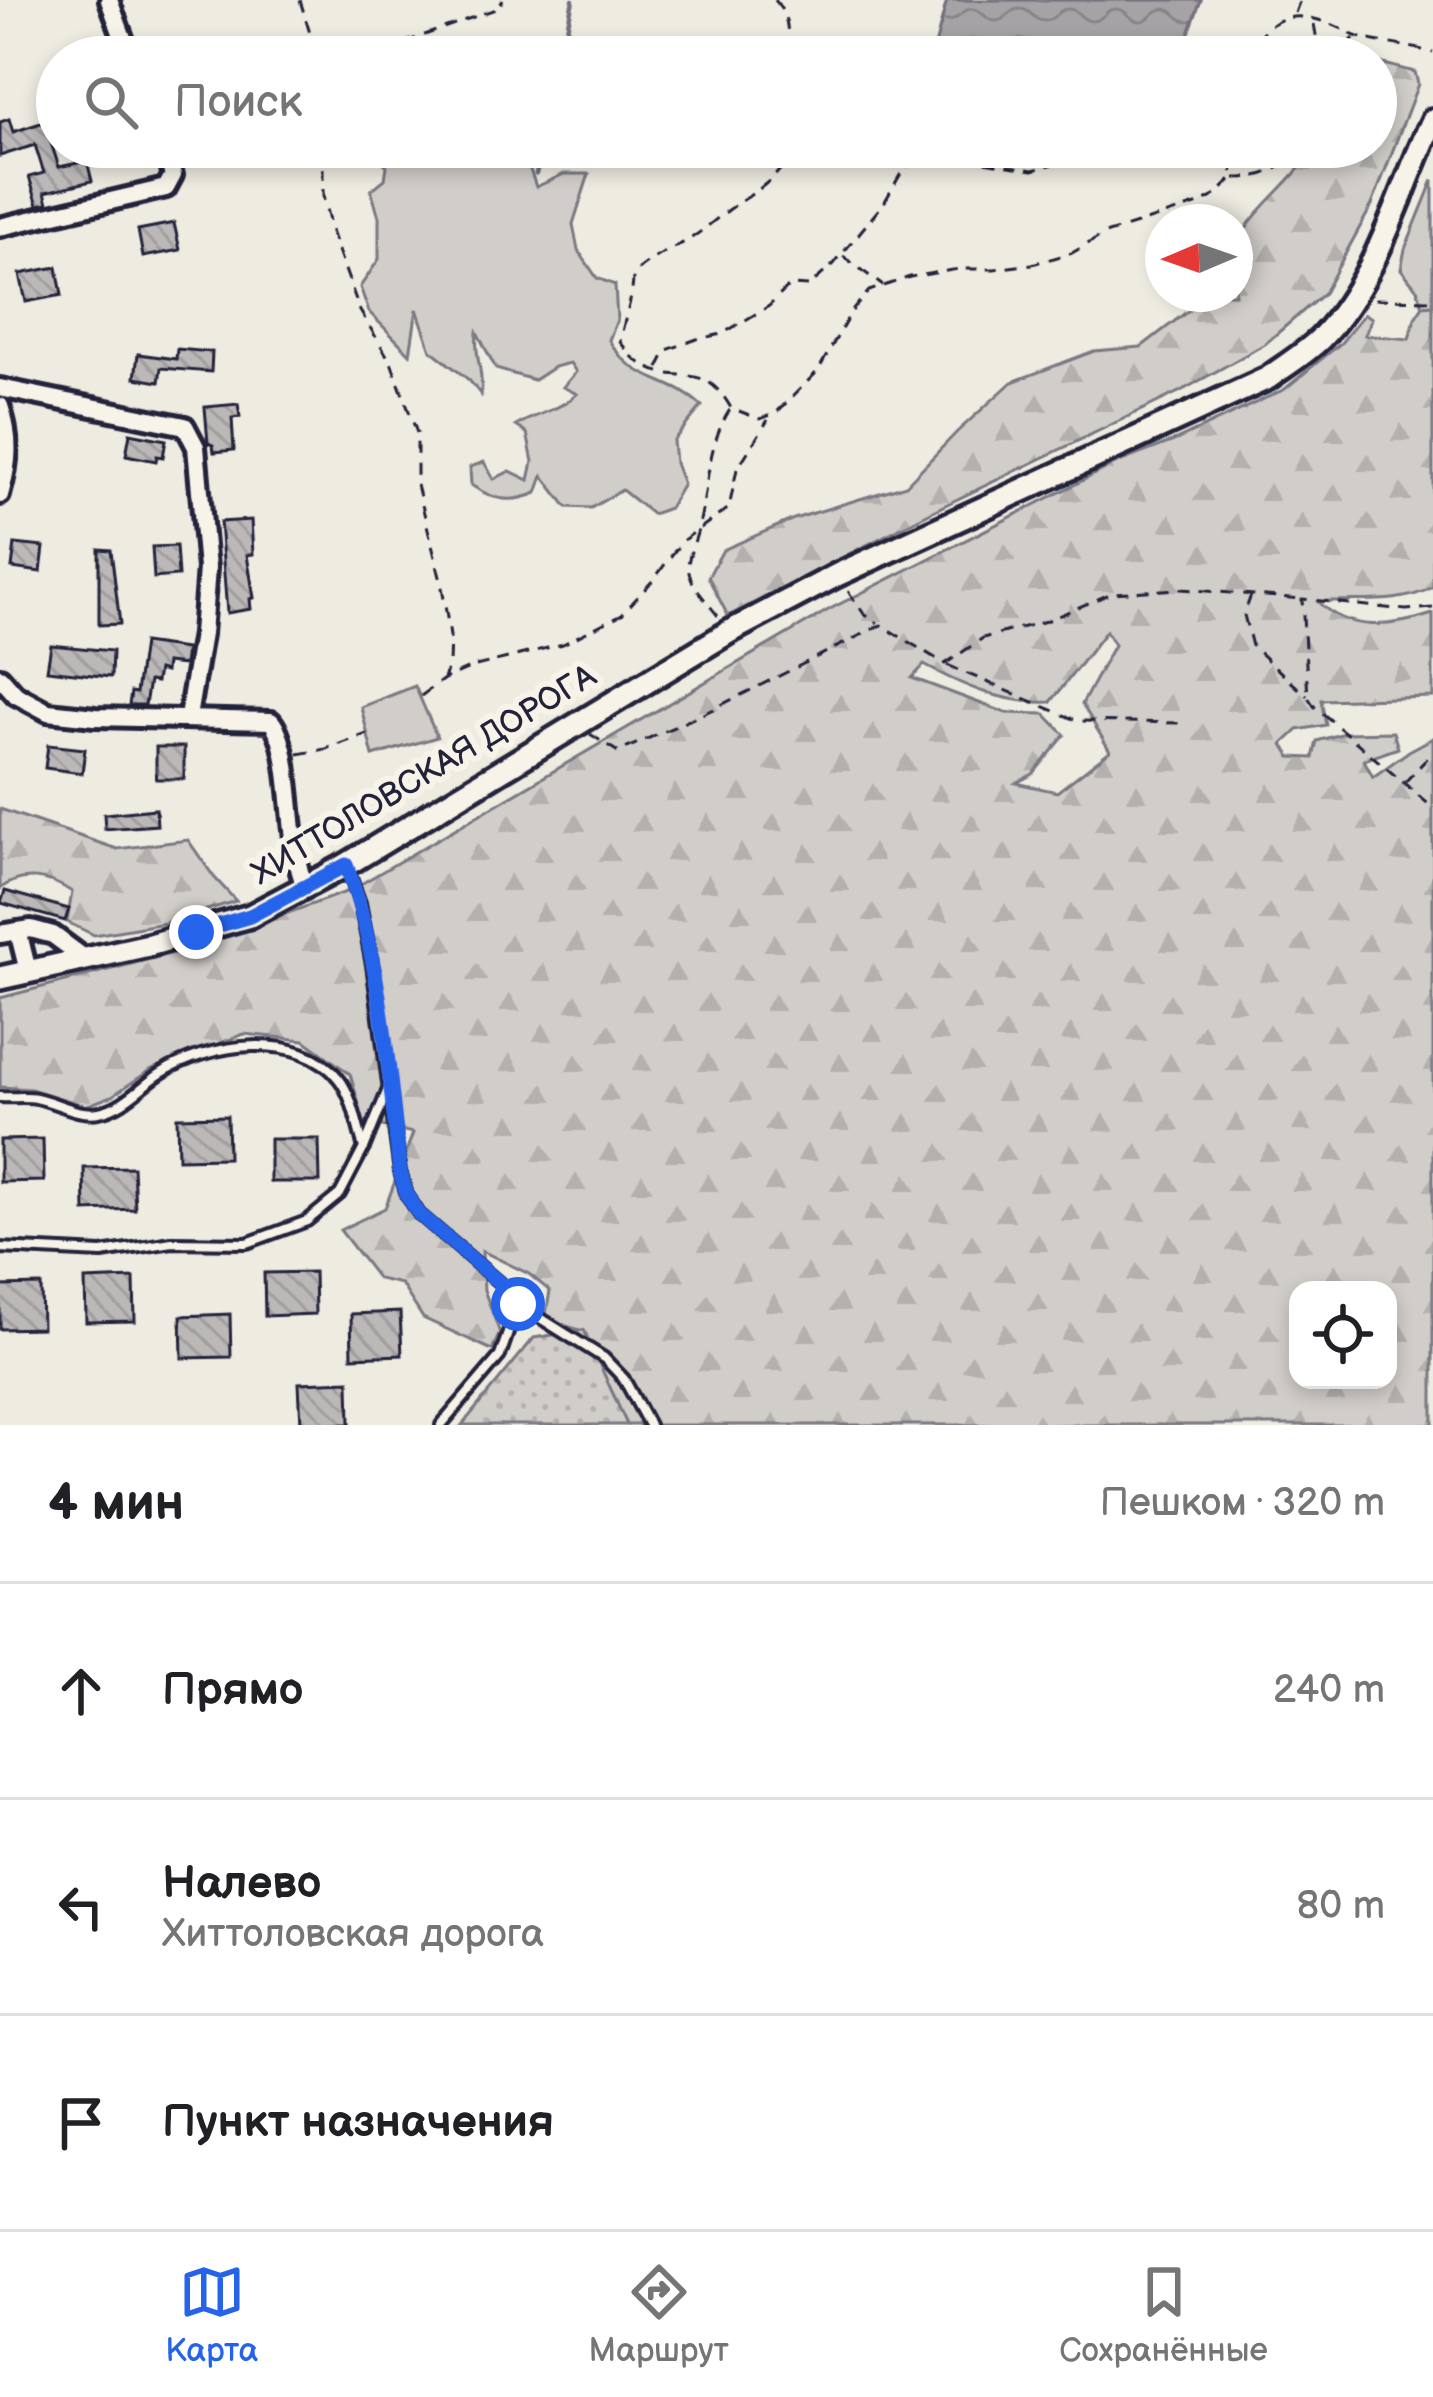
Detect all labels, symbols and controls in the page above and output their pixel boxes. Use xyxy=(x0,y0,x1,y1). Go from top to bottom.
search box xyxy=(36,36,1397,168)
icon: search xyxy=(78,69,144,135)
text: Поиск xyxy=(174,75,302,130)
north arrow xyxy=(1145,204,1253,312)
street label: ХИТТОЛОВСКАЯ ДОРОГА xyxy=(244,656,604,894)
route end xyxy=(169,905,223,959)
route start xyxy=(491,1277,545,1331)
map controls xyxy=(1289,1281,1397,1389)
button: locate xyxy=(1289,1281,1397,1389)
text: 4 мин xyxy=(48,1473,184,1534)
text: Пешком · 320 m xyxy=(1100,1480,1385,1527)
icon: ahead xyxy=(48,1658,114,1724)
text: Прямо xyxy=(162,1663,303,1718)
text: 240 m xyxy=(1273,1667,1385,1714)
text: Налево xyxy=(162,1856,321,1911)
icon: left xyxy=(48,1874,114,1940)
text: 80 m xyxy=(1297,1883,1385,1930)
text: Хиттоловская дорога xyxy=(162,1911,544,1958)
icon: arrive xyxy=(48,2090,114,2156)
text: Пункт назначения xyxy=(162,2095,554,2150)
tab: Карта xyxy=(165,2259,258,2371)
tab: Маршрут xyxy=(589,2259,729,2371)
tab: Сохранённые xyxy=(1059,2259,1268,2371)

